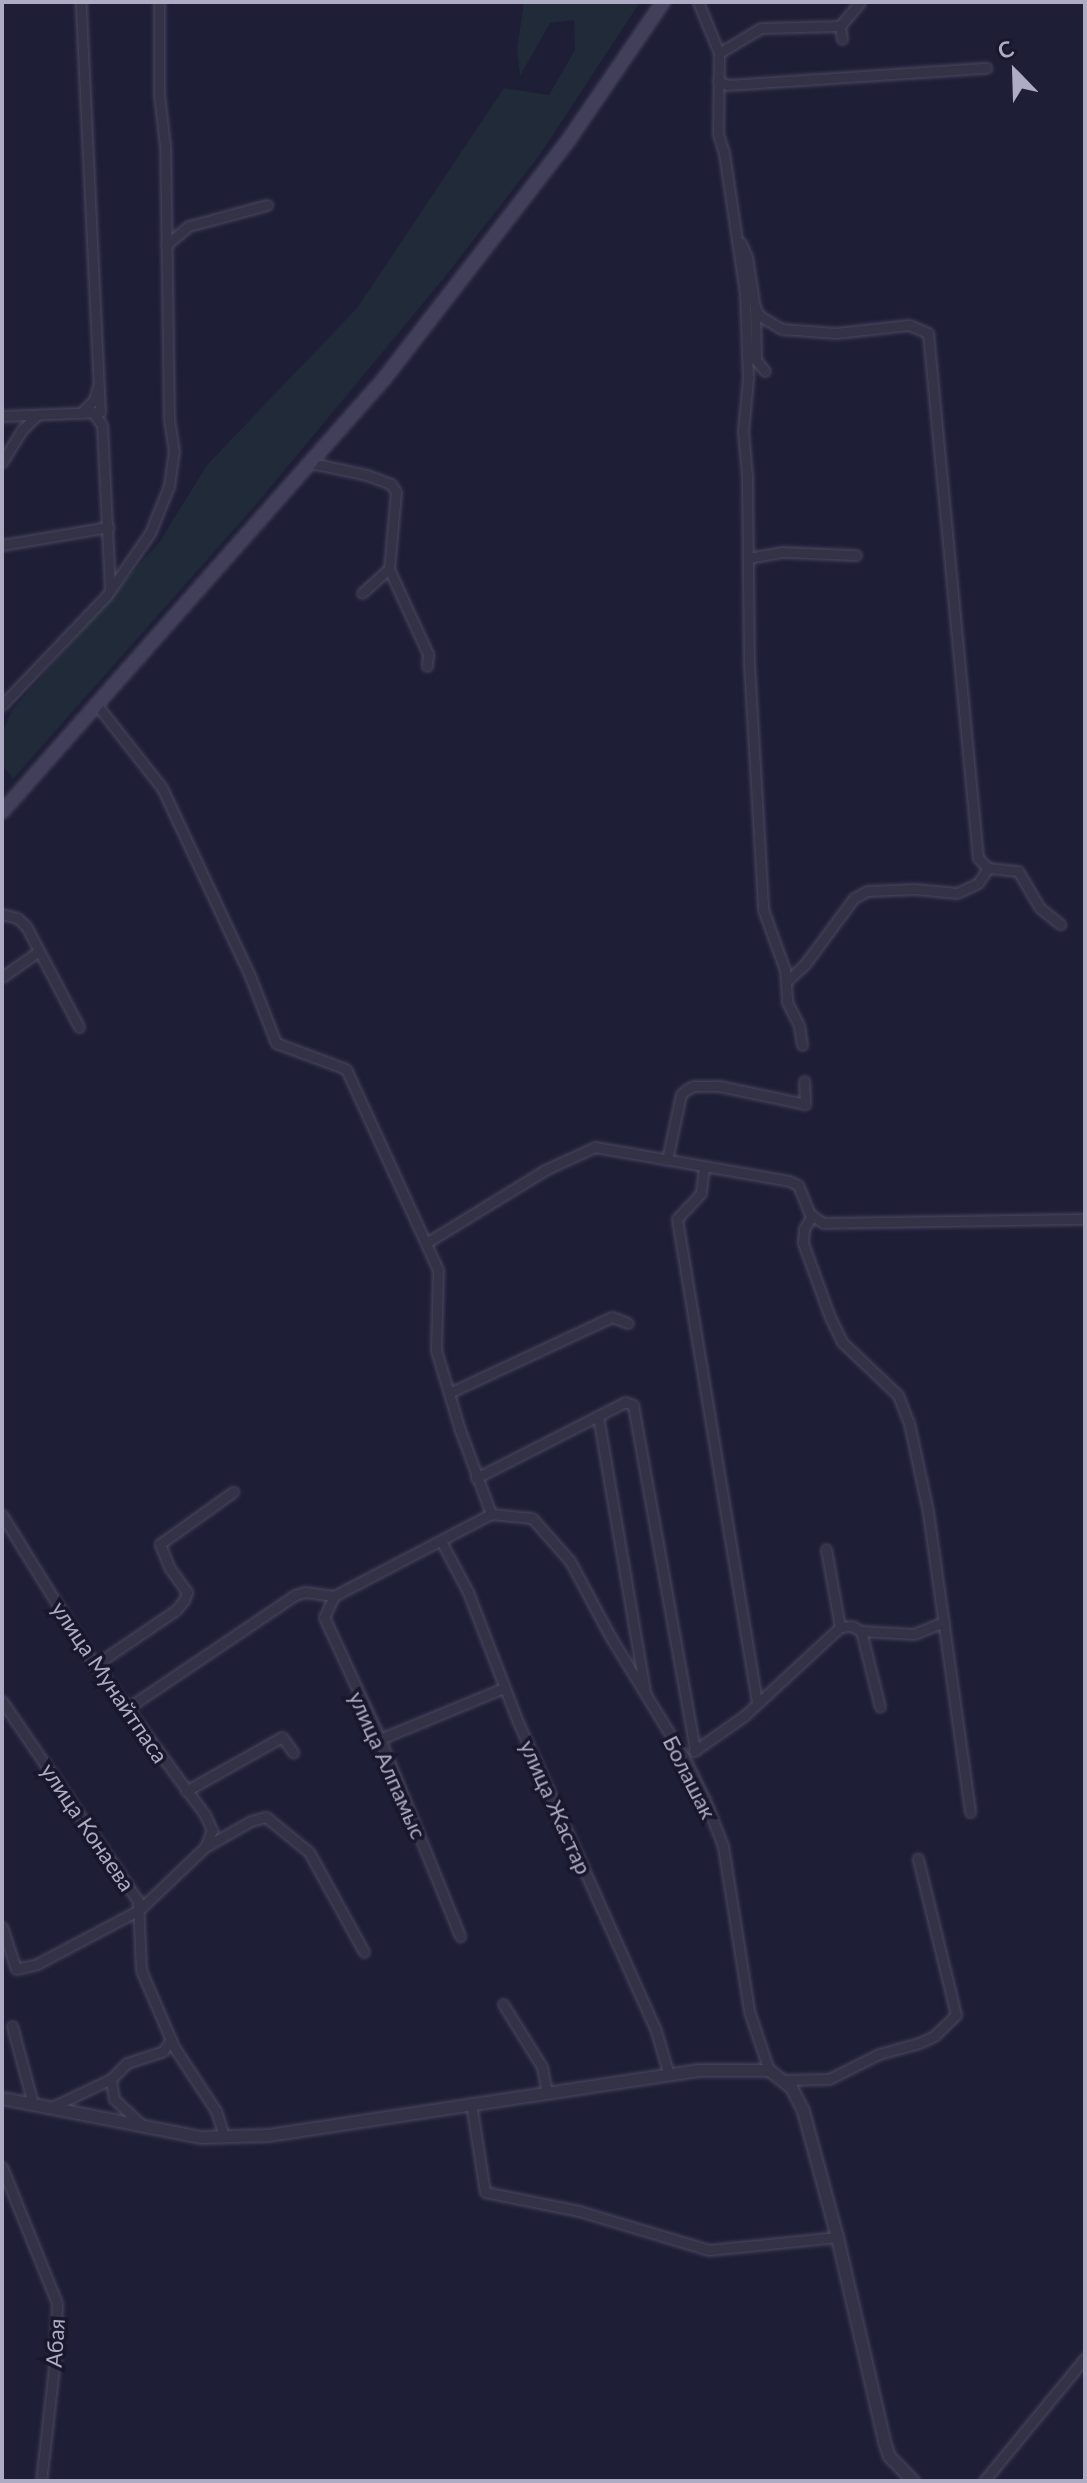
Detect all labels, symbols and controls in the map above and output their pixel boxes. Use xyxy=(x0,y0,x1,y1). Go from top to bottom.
north arrow xyxy=(975,32,1055,112)
text: С xyxy=(993,34,1017,65)
street label: улица Мунайтпаса xyxy=(46,1596,174,1768)
street label: улица Алпамыс xyxy=(344,1687,432,1843)
street label: Болашак xyxy=(658,1731,722,1823)
street label: улица Жастар xyxy=(515,1736,597,1878)
street label: улица Конаева xyxy=(35,1758,141,1896)
street label: Абая xyxy=(40,2318,70,2368)

